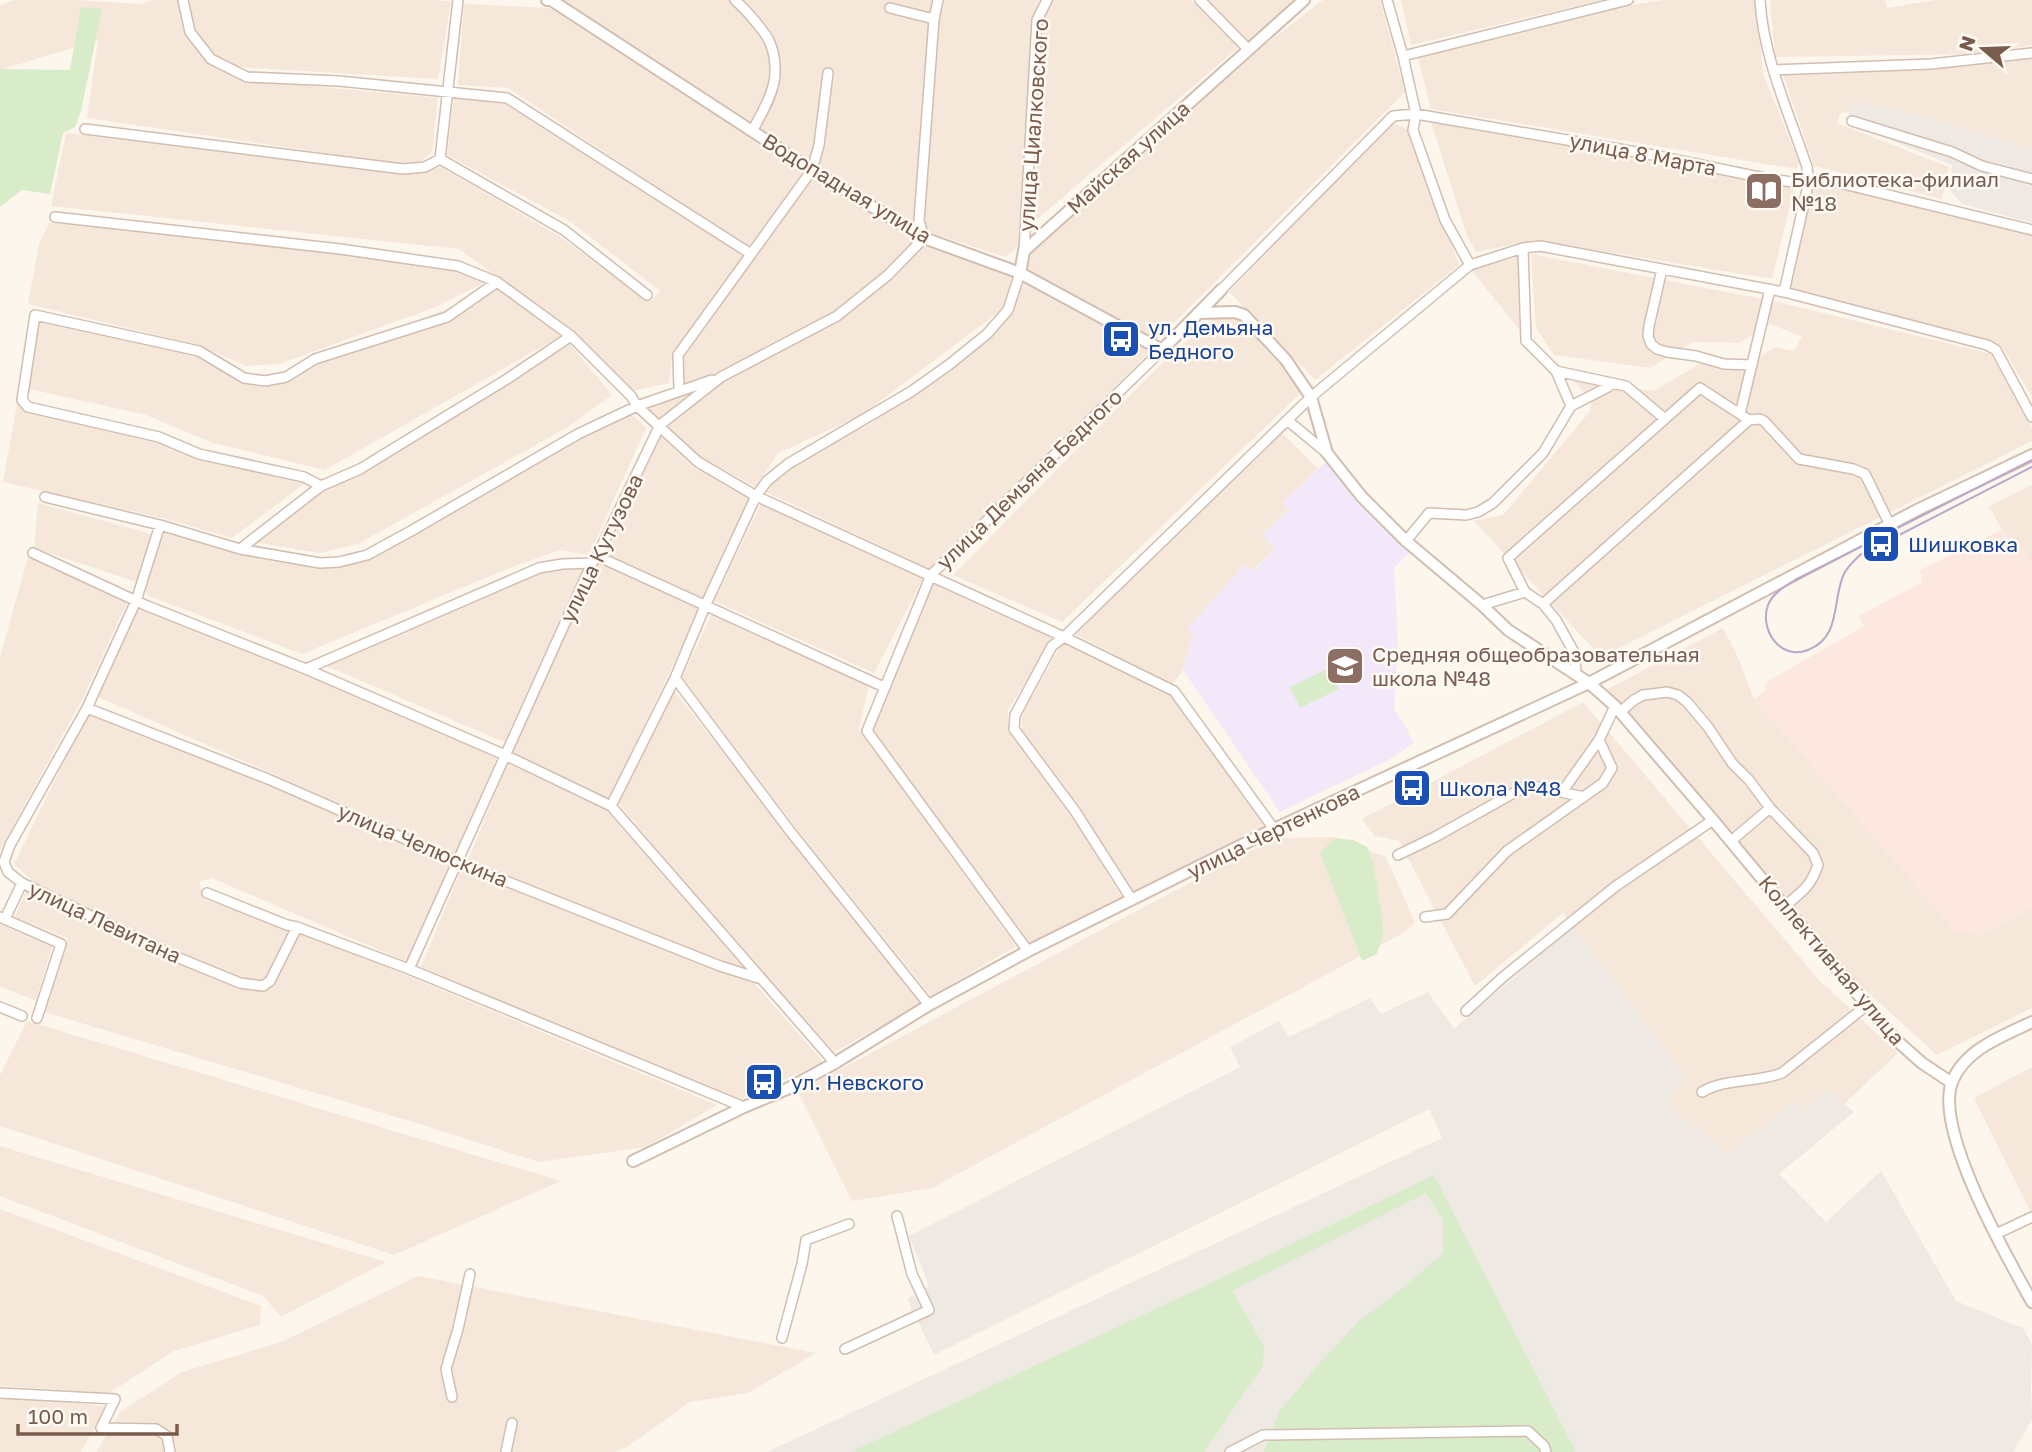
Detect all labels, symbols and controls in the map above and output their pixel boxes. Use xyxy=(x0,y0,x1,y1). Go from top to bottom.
north arrow xyxy=(1948,14,2018,84)
street label: улица Циалковского xyxy=(1013,18,1053,232)
text: N xyxy=(1953,33,1980,54)
street label: Майская улица xyxy=(1061,95,1195,219)
street label: Водопадная улица xyxy=(758,127,936,249)
street label: улица 8 Марта xyxy=(1567,127,1719,181)
place label: Библиотека-филиал №18 xyxy=(1791,166,1999,216)
library icon: Библиотека-филиал №18 xyxy=(1743,170,1785,212)
place label: ул. Демьяна Бедного xyxy=(1148,314,1273,364)
bus stop icon: ул. Демьяна Бедного xyxy=(1100,318,1142,360)
street label: улица Демьяна Бедного xyxy=(931,383,1127,575)
street label: улица Кутузова xyxy=(554,469,648,627)
bus stop icon: Шишковка xyxy=(1860,523,1902,565)
place label: Шишковка xyxy=(1908,531,2018,557)
place label: Средняя общеобразовательная школа №48 xyxy=(1372,641,1700,691)
school or university icon: Средняя общеобразовательная школа №48 xyxy=(1324,645,1366,687)
bus stop icon: Школа №48 xyxy=(1391,767,1433,809)
place label: Школа №48 xyxy=(1439,775,1561,801)
street label: улица Чертенкова xyxy=(1182,778,1364,884)
street label: улица Челюскина xyxy=(334,797,512,893)
street label: Коллективная улица xyxy=(1753,870,1911,1050)
street label: улица Левитана xyxy=(25,875,185,969)
bus stop icon: ул. Невского xyxy=(743,1061,785,1103)
place label: ул. Невского xyxy=(791,1069,924,1095)
scale bar xyxy=(18,1392,177,1436)
text: 100 m xyxy=(28,1403,88,1429)

